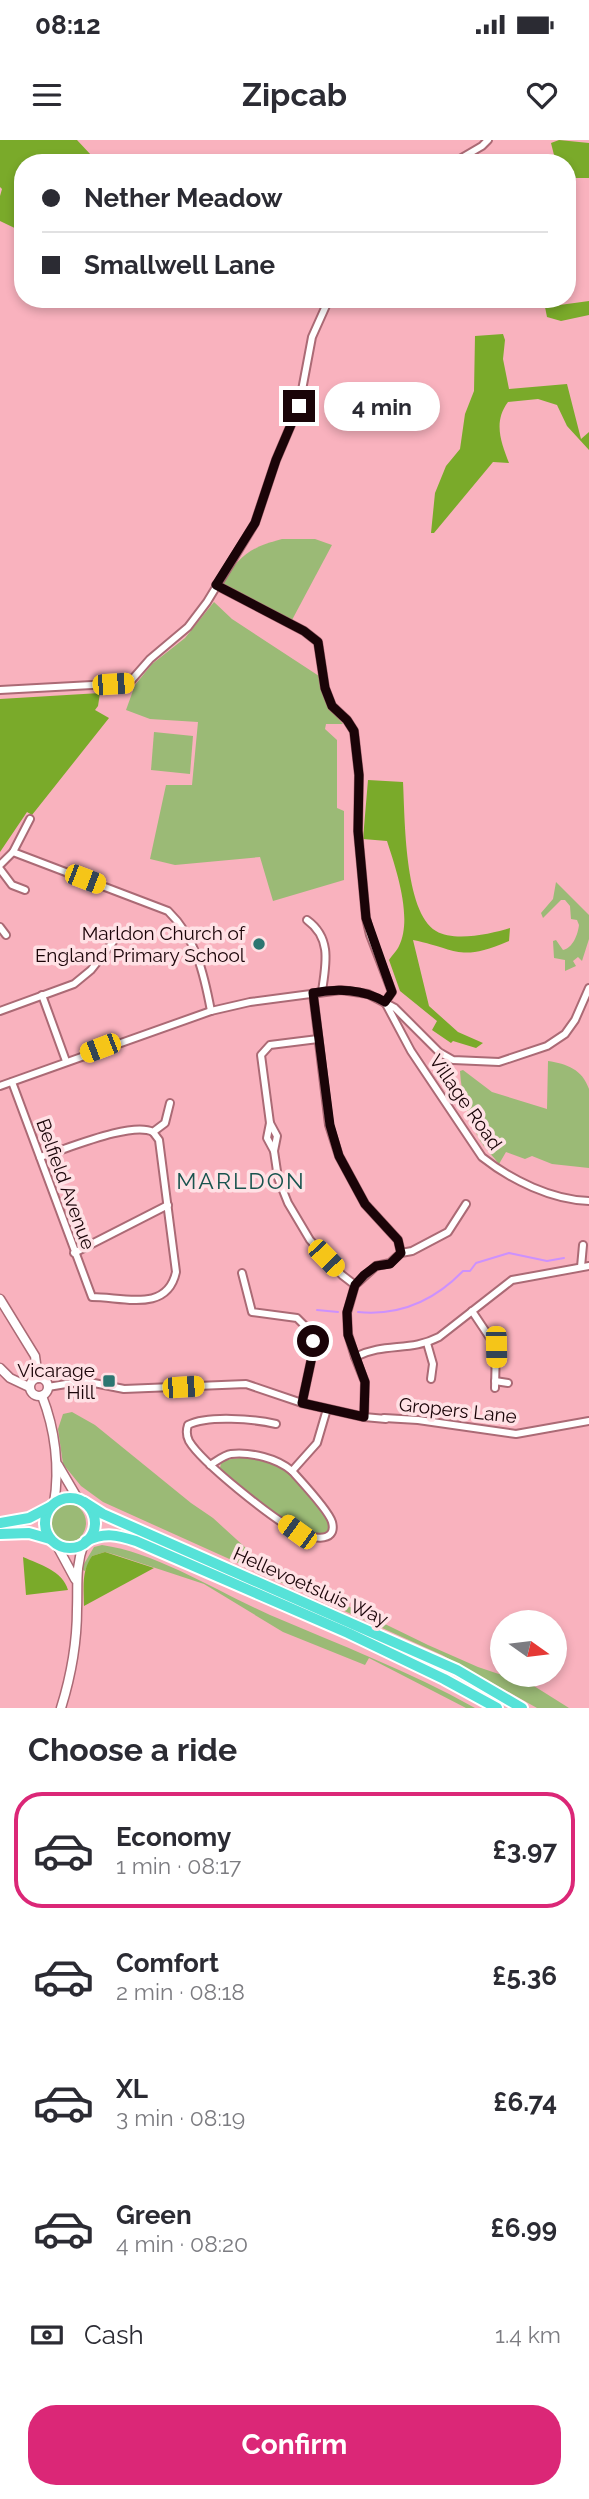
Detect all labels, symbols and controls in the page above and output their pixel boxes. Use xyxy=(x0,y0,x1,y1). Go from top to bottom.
text: 08:12 xyxy=(35,10,101,40)
icon: menu xyxy=(28,76,66,114)
text: Zipcab xyxy=(242,76,347,113)
icon: heart xyxy=(523,76,561,114)
text: Nether Meadow xyxy=(84,183,283,213)
text: Smallwell Lane xyxy=(84,250,275,280)
callout: 4 min xyxy=(324,382,439,430)
route end xyxy=(283,390,315,422)
text: 4 min xyxy=(352,393,412,420)
car xyxy=(92,672,135,696)
car xyxy=(62,862,109,896)
place label: Marldon Church of England Primary School xyxy=(35,922,246,966)
marker: Marldon Church of England Primary School xyxy=(251,936,267,952)
car xyxy=(77,1031,124,1065)
street label: Village Road xyxy=(425,1050,507,1154)
street label: Belfield Avenue xyxy=(32,1116,100,1252)
district label: MARLDON xyxy=(176,1167,306,1194)
car xyxy=(304,1236,349,1280)
route start xyxy=(297,1325,329,1357)
car xyxy=(486,1326,507,1368)
place label: Vicarage Hill xyxy=(17,1359,96,1403)
marker: Vicarage Hill xyxy=(101,1373,117,1389)
car xyxy=(162,1375,205,1399)
street label: Gropers Lane xyxy=(398,1393,518,1427)
car xyxy=(274,1511,321,1553)
street label: Hellevoetsluis Way xyxy=(230,1542,392,1630)
north arrow xyxy=(490,1610,567,1687)
map controls xyxy=(490,1610,567,1687)
text: Choose a ride xyxy=(28,1731,237,1768)
icon: car xyxy=(32,1819,95,1882)
text: Economy xyxy=(116,1822,231,1852)
text: £3.97 xyxy=(493,1835,557,1865)
text: 1 min · 08:17 xyxy=(116,1852,241,1879)
icon: car xyxy=(32,1945,95,2008)
text: Comfort xyxy=(116,1948,219,1978)
text: £5.36 xyxy=(492,1961,557,1991)
text: 2 min · 08:18 xyxy=(116,1978,245,2005)
icon: car xyxy=(32,2071,95,2134)
text: XL xyxy=(116,2074,148,2104)
text: £6.74 xyxy=(493,2087,557,2117)
text: 3 min · 08:19 xyxy=(116,2104,245,2131)
icon: car xyxy=(32,2197,95,2260)
text: Green xyxy=(116,2200,192,2230)
text: £6.99 xyxy=(491,2213,557,2243)
text: 4 min · 08:20 xyxy=(116,2230,248,2257)
icon: cash xyxy=(28,2316,66,2354)
text: Cash xyxy=(84,2320,144,2350)
text: 1.4 km xyxy=(495,2321,561,2348)
button: Confirm xyxy=(28,2405,561,2485)

